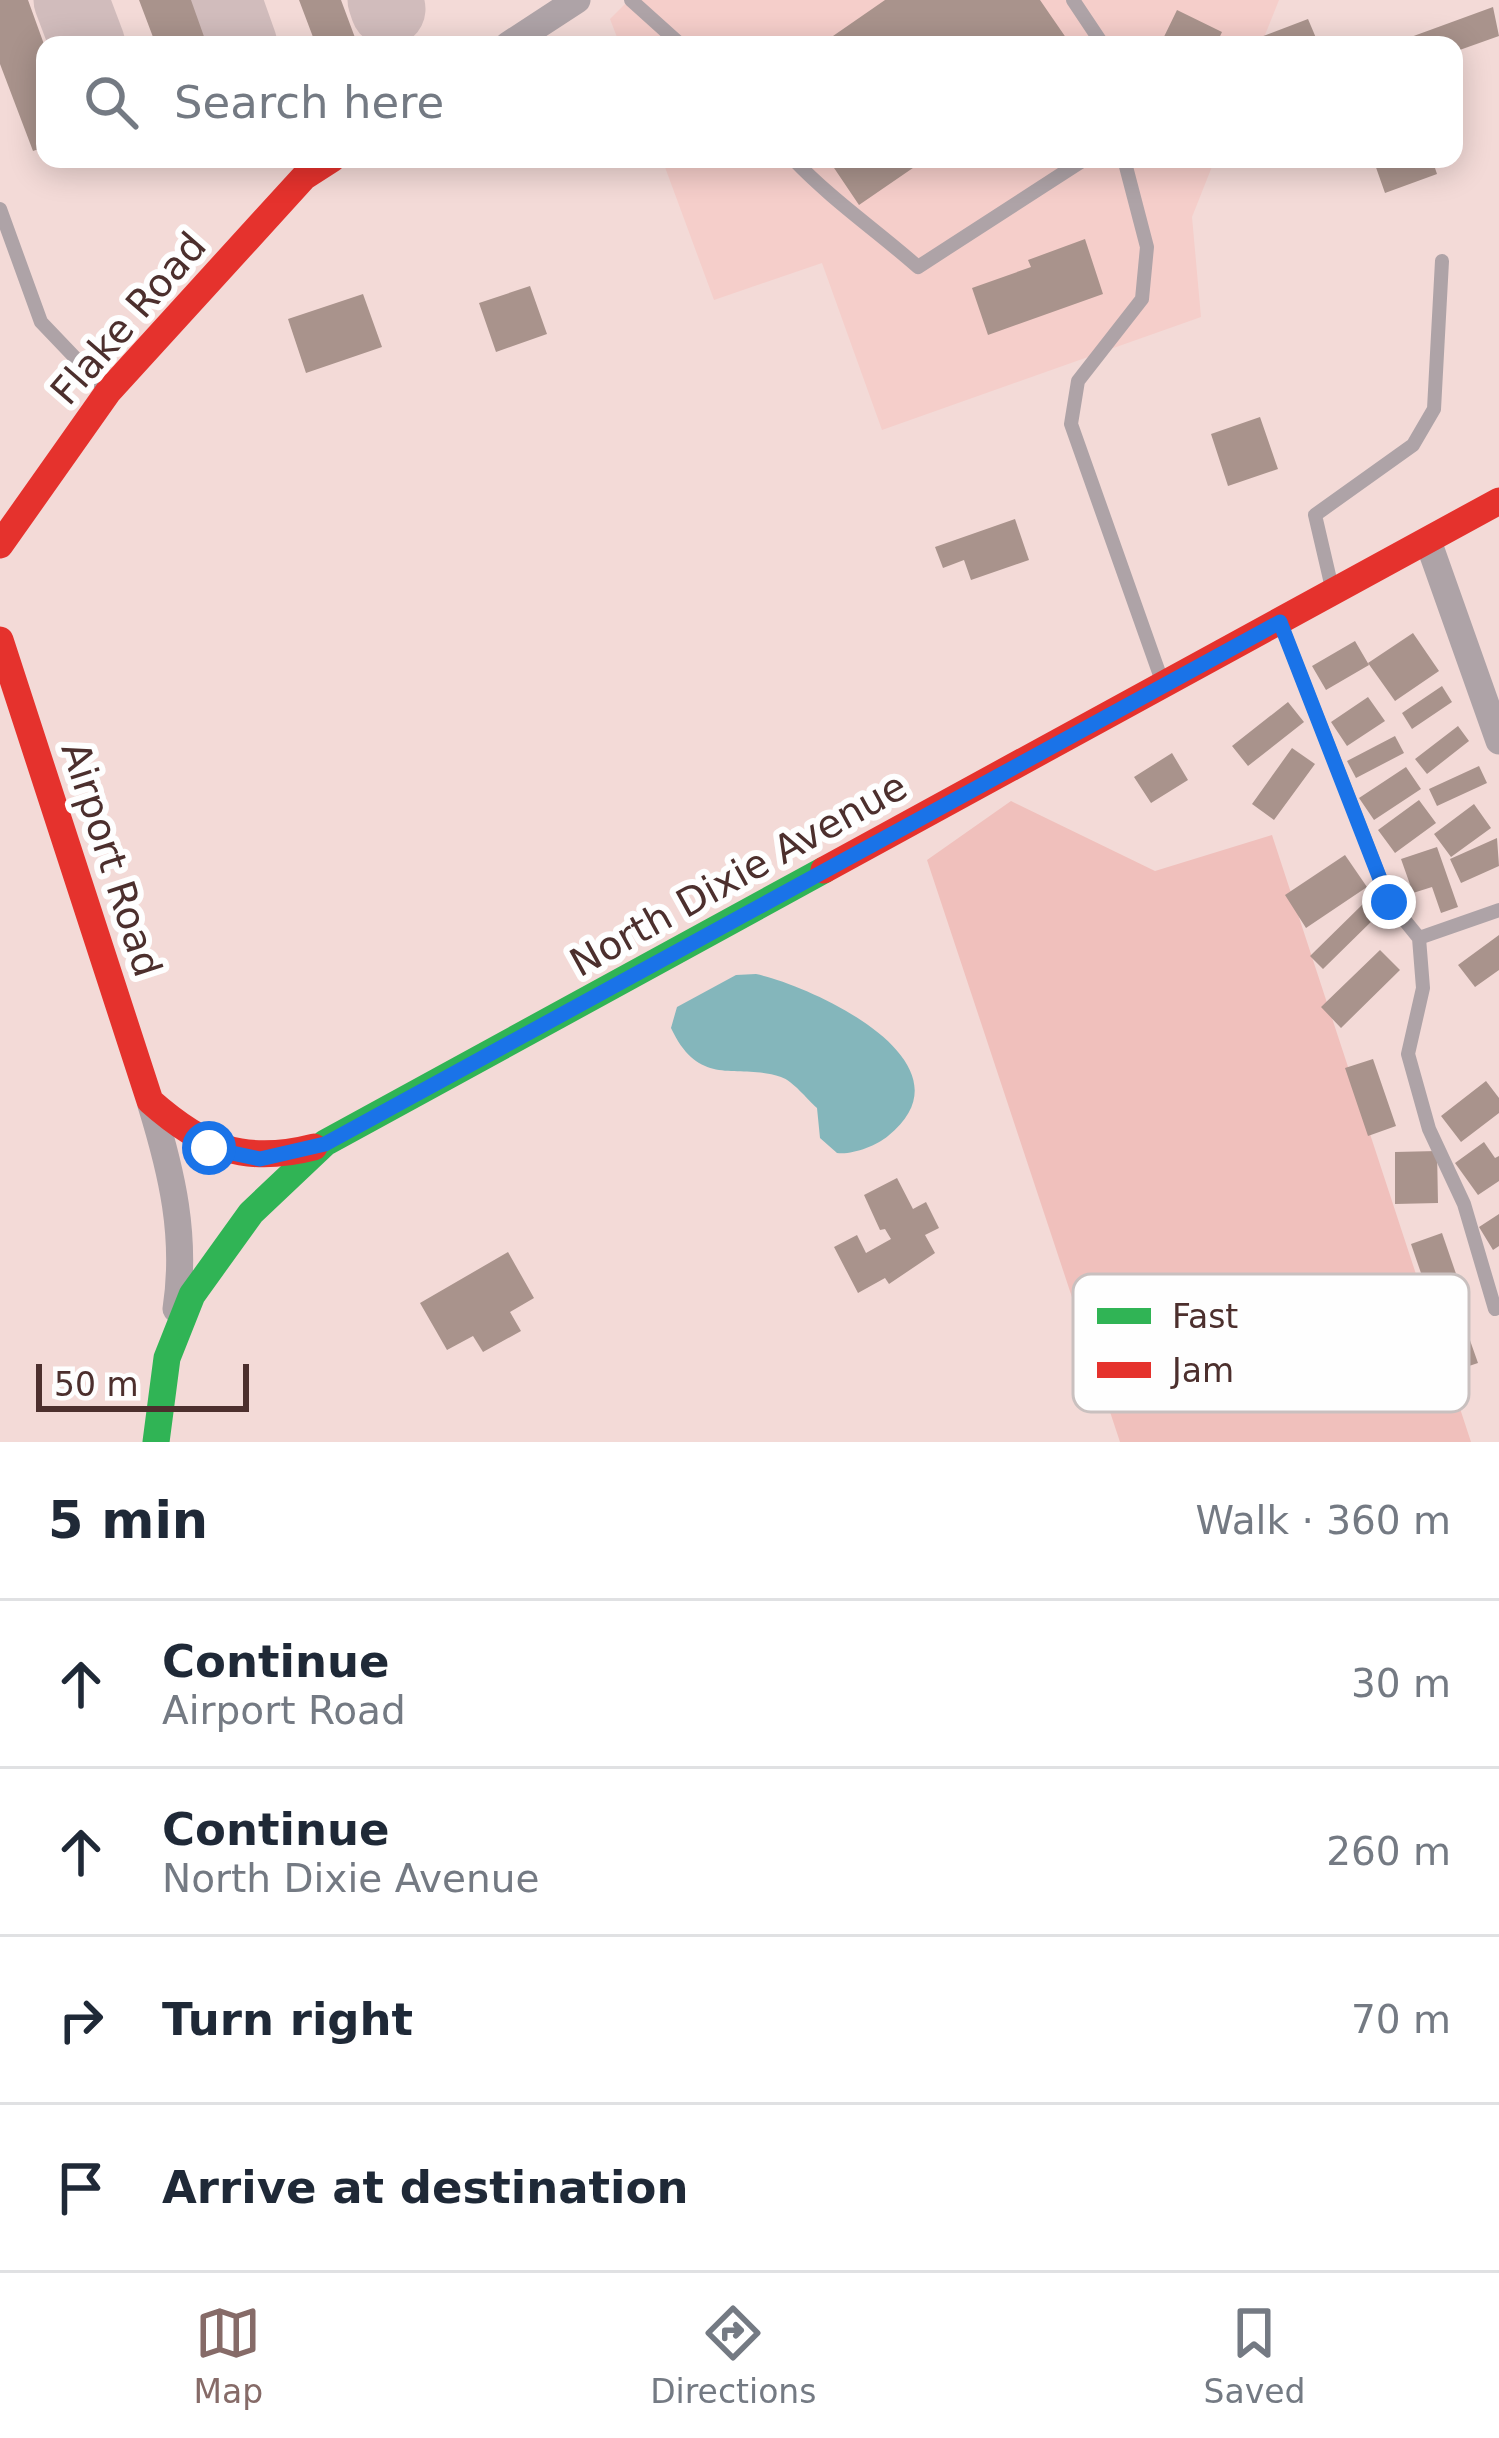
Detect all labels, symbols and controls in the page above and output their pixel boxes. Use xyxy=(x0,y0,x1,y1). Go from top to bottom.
search box xyxy=(36,36,1463,168)
icon: search xyxy=(78,69,144,135)
text: Search here xyxy=(174,76,444,129)
street label: Flake Road xyxy=(42,223,215,413)
street label: Airport Road xyxy=(52,736,171,982)
street label: North Dixie Avenue xyxy=(562,763,914,986)
route end xyxy=(1362,875,1416,929)
route start xyxy=(182,1121,236,1175)
legend xyxy=(1073,1274,1469,1412)
text: Fast xyxy=(1172,1297,1238,1336)
text: Jam xyxy=(1170,1351,1234,1390)
scale bar xyxy=(36,1358,249,1411)
text: 50 m xyxy=(54,1365,139,1404)
text: 5 min xyxy=(48,1491,208,1550)
text: Walk · 360 m xyxy=(1196,1498,1451,1543)
text: Continue xyxy=(162,1635,390,1688)
icon: ahead xyxy=(48,1651,114,1717)
text: 30 m xyxy=(1351,1661,1451,1706)
text: Airport Road xyxy=(162,1688,406,1733)
text: Continue xyxy=(162,1803,390,1856)
icon: ahead xyxy=(48,1819,114,1885)
text: 260 m xyxy=(1326,1829,1451,1874)
text: North Dixie Avenue xyxy=(162,1856,540,1901)
icon: right xyxy=(48,1987,114,2053)
text: Turn right xyxy=(162,1993,413,2046)
text: 70 m xyxy=(1351,1997,1451,2042)
icon: arrive xyxy=(48,2155,114,2221)
text: Arrive at destination xyxy=(162,2161,688,2214)
tab: Map xyxy=(194,2300,263,2411)
tab: Directions xyxy=(650,2300,816,2411)
tab: Saved xyxy=(1204,2300,1305,2411)

